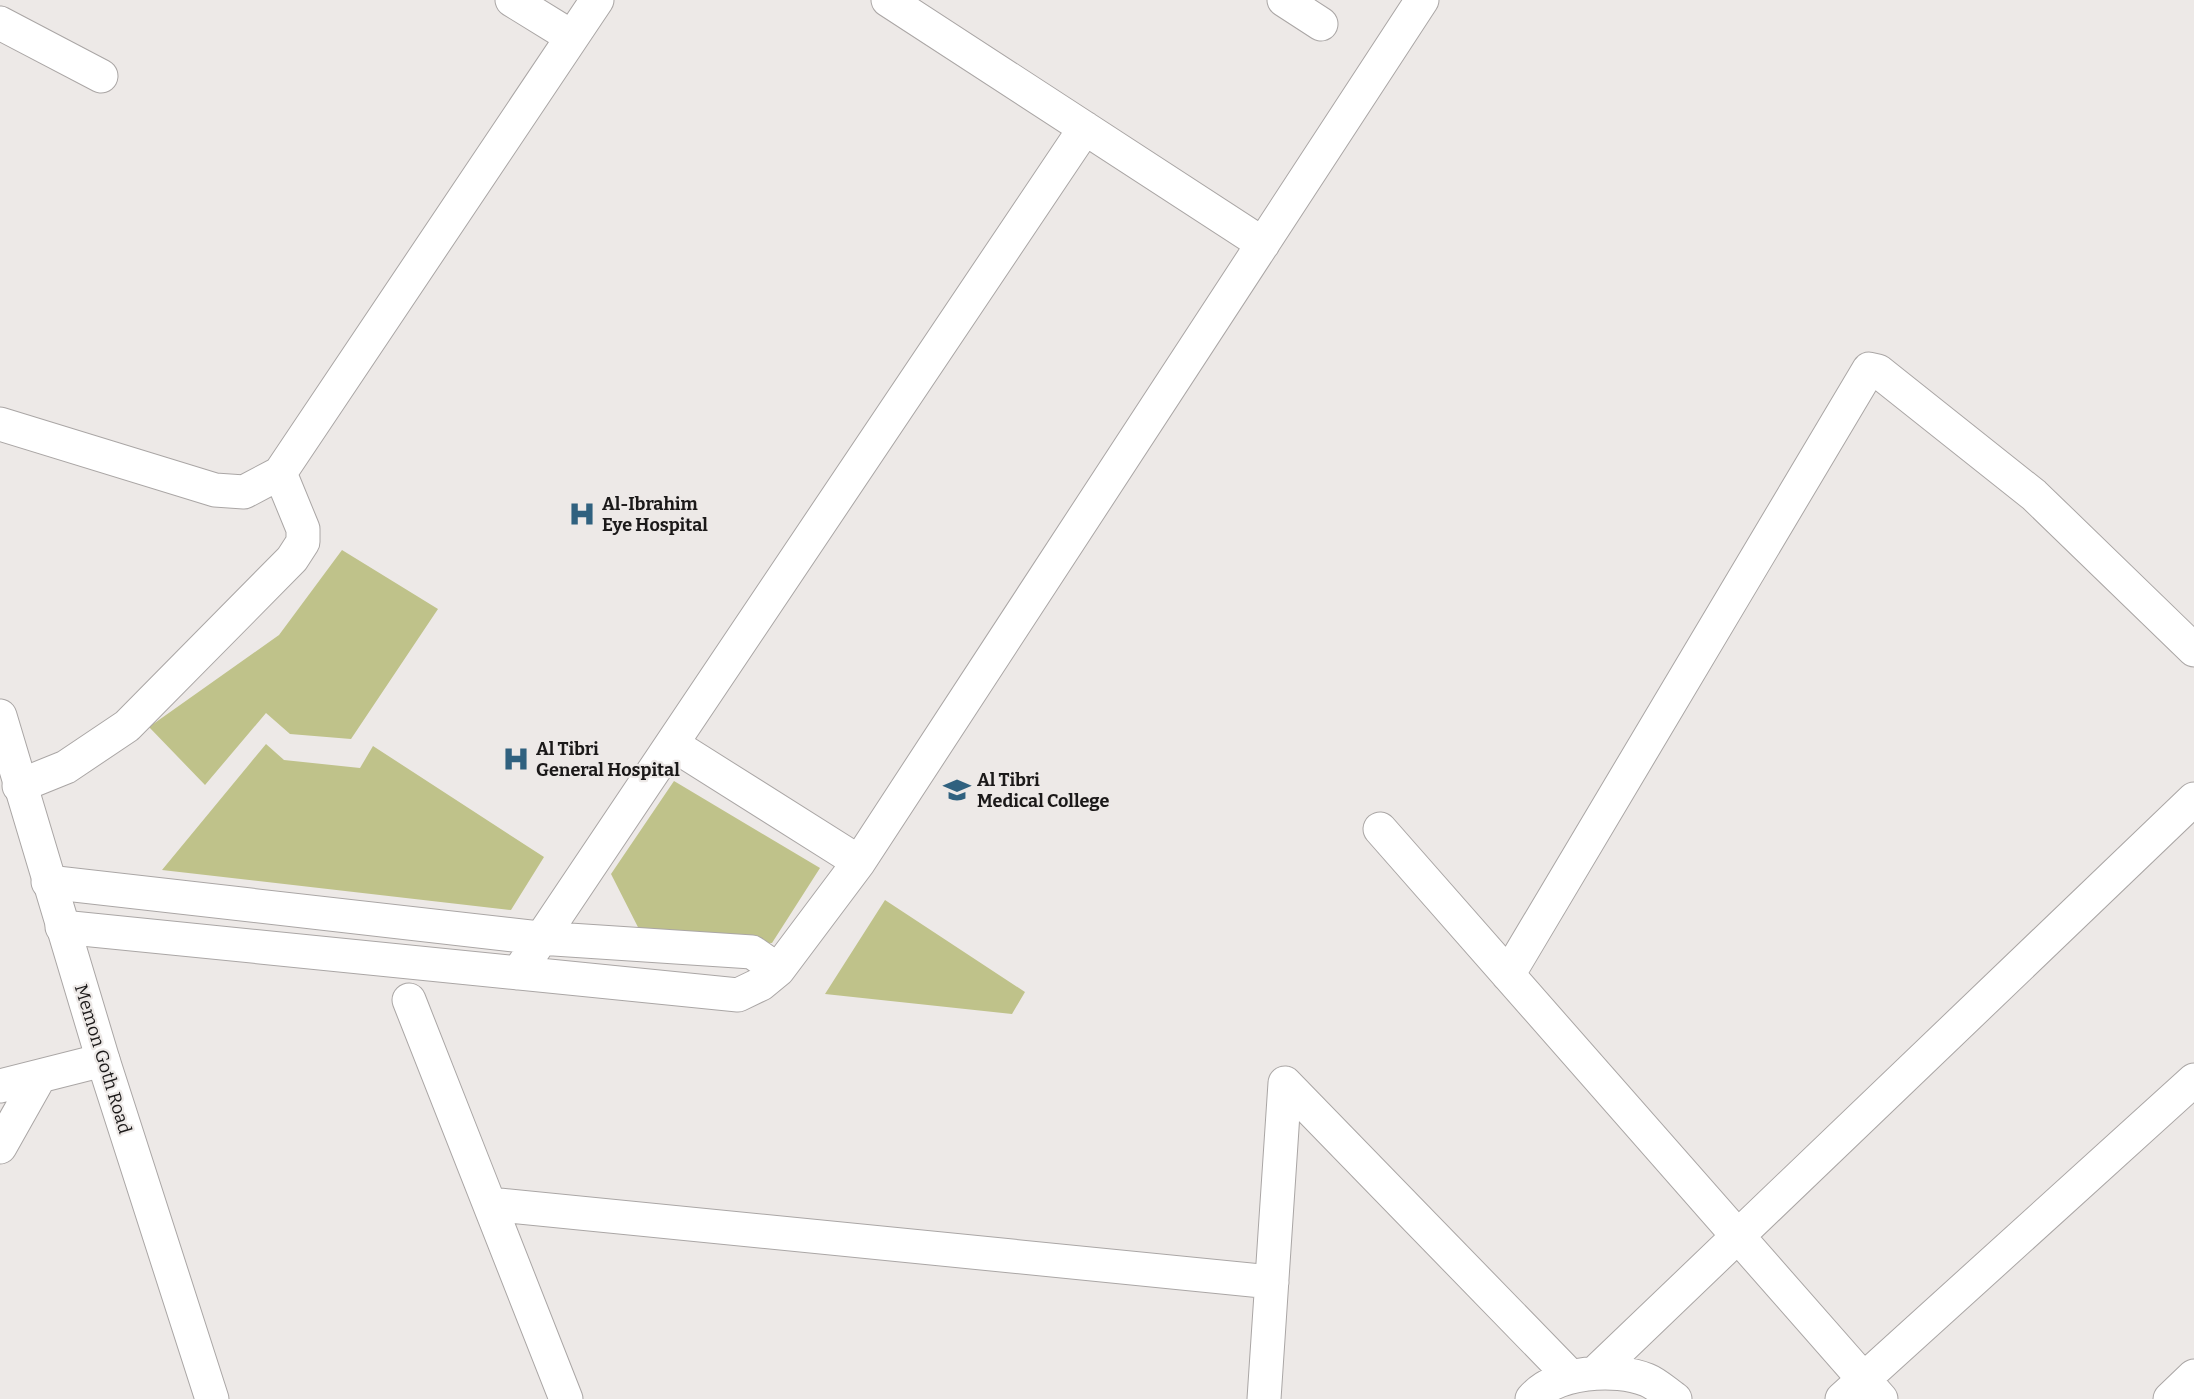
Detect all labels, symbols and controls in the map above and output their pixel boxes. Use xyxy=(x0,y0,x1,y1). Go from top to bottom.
place label: Al-Ibrahim Eye Hospital xyxy=(602,493,708,536)
hospital icon: Al-Ibrahim Eye Hospital xyxy=(567,499,597,529)
place label: Al Tibri General Hospital xyxy=(536,738,680,781)
hospital icon: Al Tibri General Hospital xyxy=(501,744,531,774)
place label: Al Tibri Medical College xyxy=(977,769,1109,812)
school or university icon: Al Tibri Medical College xyxy=(942,775,972,805)
street label: Memon Goth Road xyxy=(70,982,136,1137)

